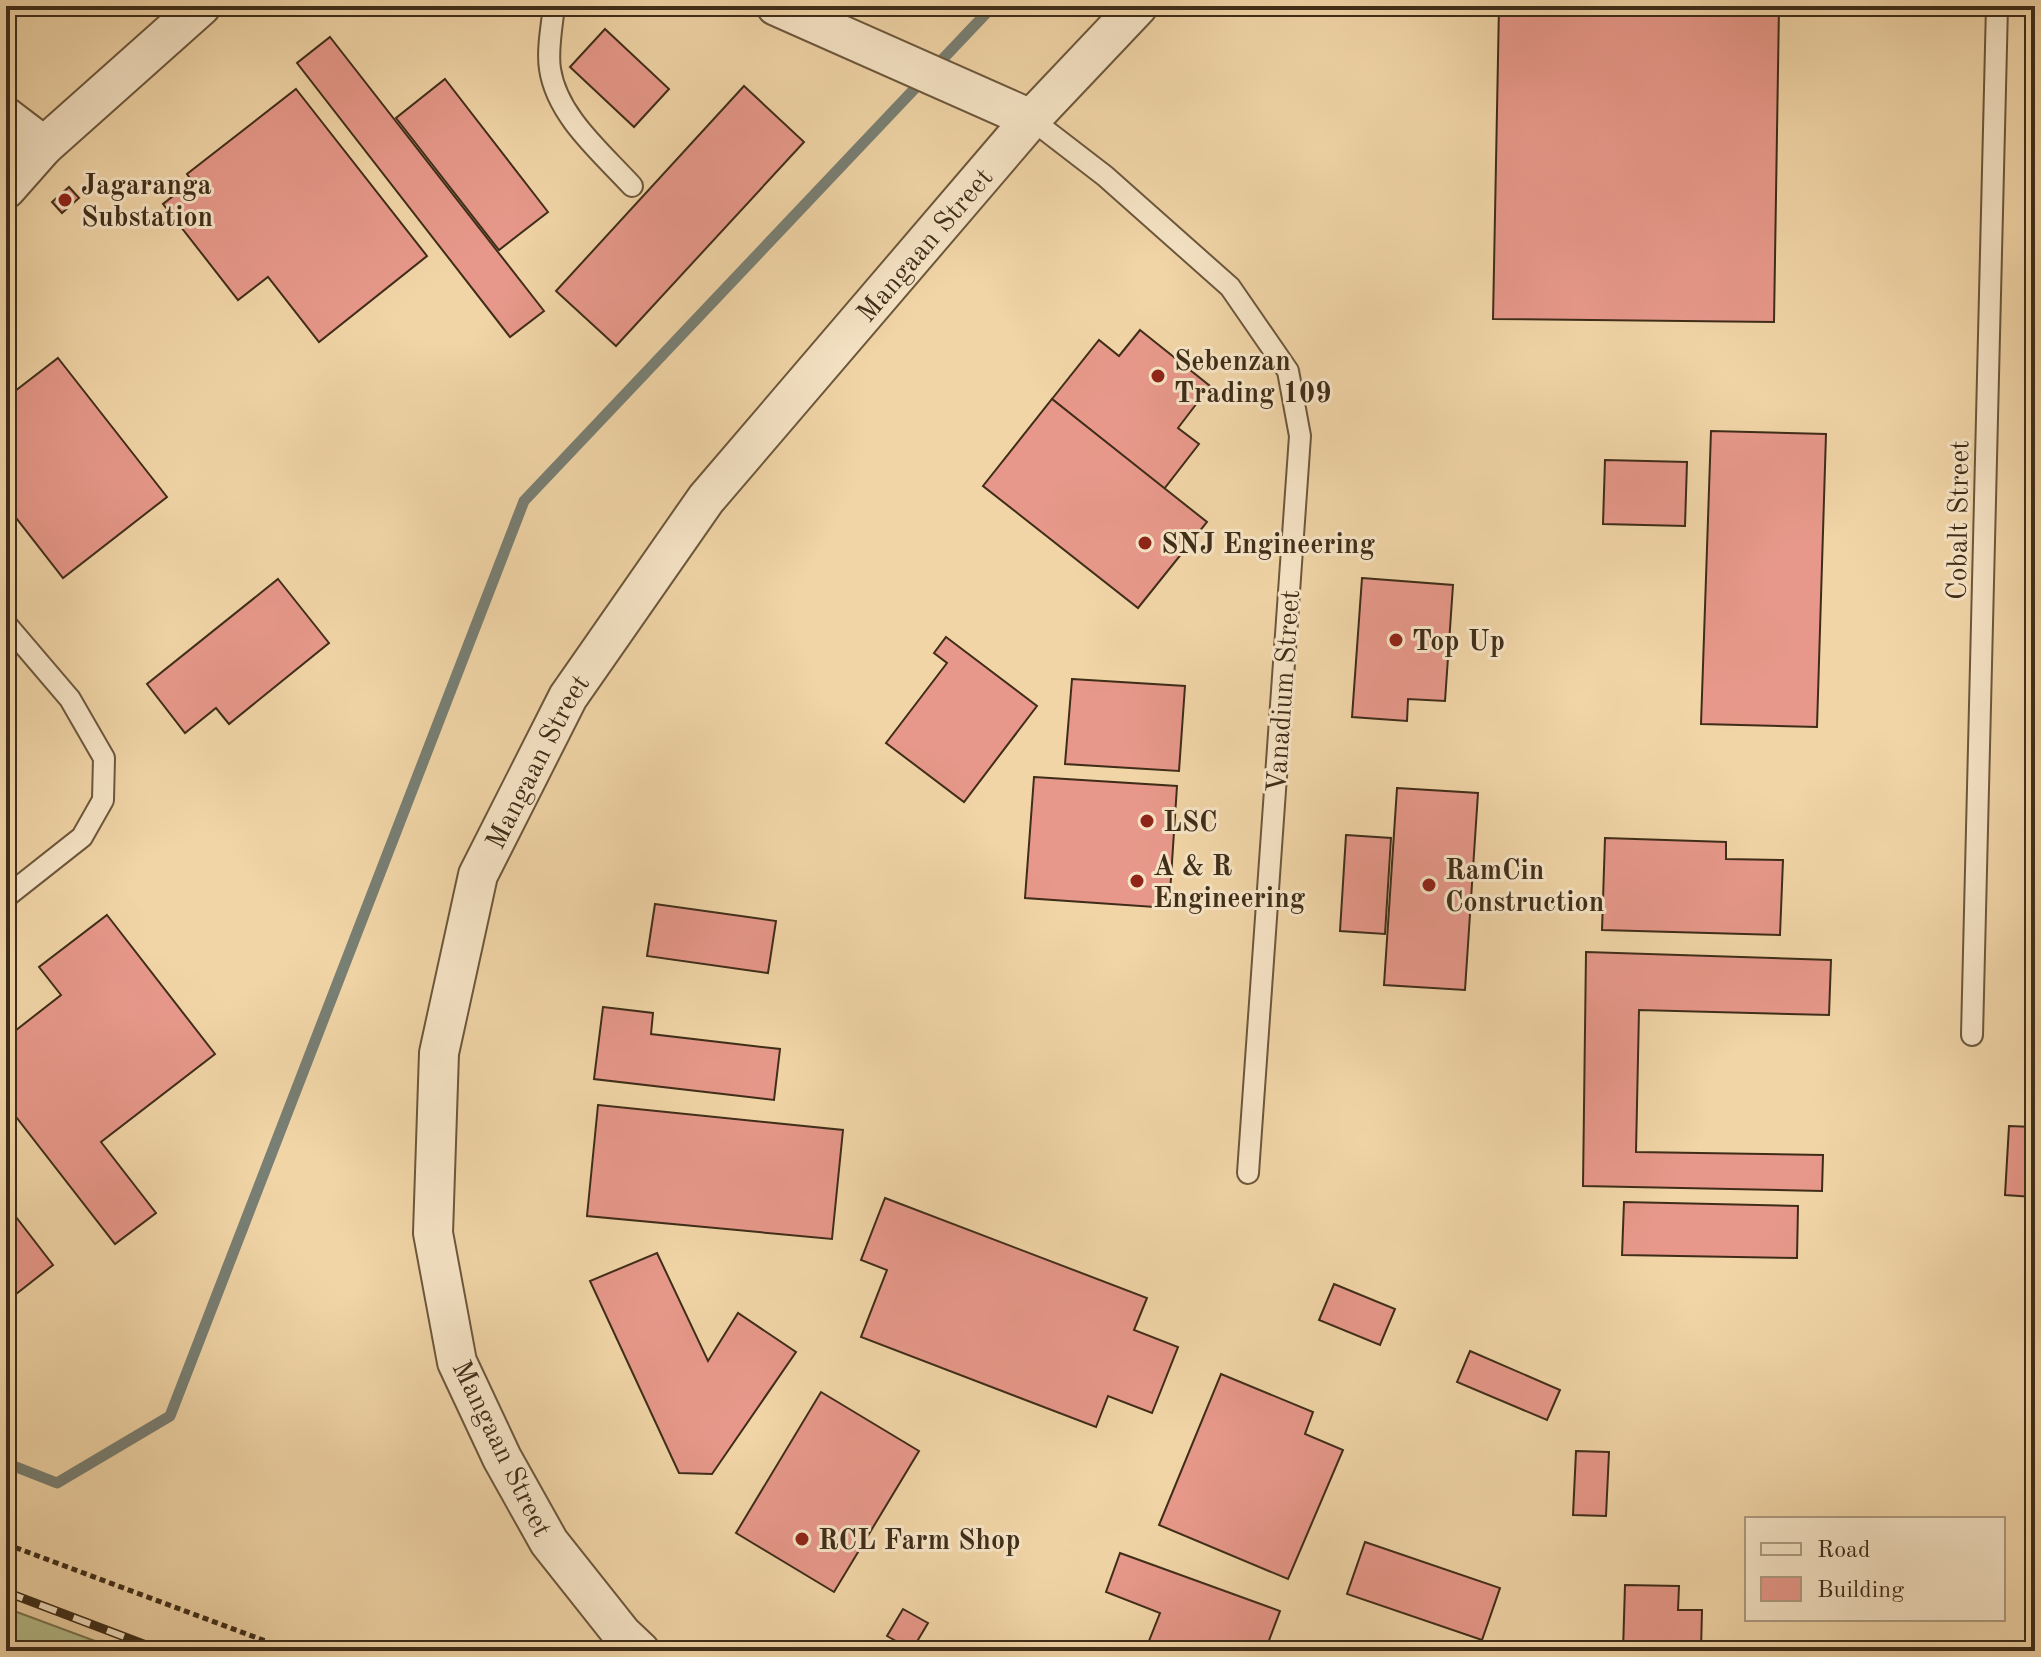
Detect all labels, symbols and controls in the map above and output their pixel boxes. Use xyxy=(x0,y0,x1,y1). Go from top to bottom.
street label: Mangaan Street xyxy=(853,164,999,328)
place label: Jagaranga Substation xyxy=(81,173,213,233)
marker: Jagaranga Substation xyxy=(56,191,74,209)
place label: Sebenzan Trading 109 xyxy=(1174,349,1331,409)
marker: Sebenzan Trading 109 xyxy=(1149,367,1167,385)
street label: Cobalt Street xyxy=(1945,440,1975,600)
place label: SNJ Engineering xyxy=(1161,532,1375,560)
marker: SNJ Engineering xyxy=(1136,534,1154,552)
street label: Vanadium Street xyxy=(1264,589,1306,794)
place label: Top Up xyxy=(1412,629,1505,657)
marker: Top Up xyxy=(1387,631,1405,649)
street label: Mangaan Street xyxy=(483,670,596,854)
place label: LSC xyxy=(1163,810,1218,838)
marker: LSC xyxy=(1138,812,1156,830)
place label: A & R Engineering xyxy=(1153,854,1306,914)
place label: RamCin Construction xyxy=(1445,858,1604,918)
marker: A & R Engineering xyxy=(1128,872,1146,890)
marker: RamCin Construction xyxy=(1420,876,1438,894)
street label: Mangaan Street xyxy=(446,1357,555,1542)
legend xyxy=(1745,1517,2005,1621)
place label: RCL Farm Shop xyxy=(818,1528,1020,1556)
marker: RCL Farm Shop xyxy=(793,1530,811,1548)
text: Road xyxy=(1817,1539,1870,1563)
text: Building xyxy=(1817,1579,1904,1603)

